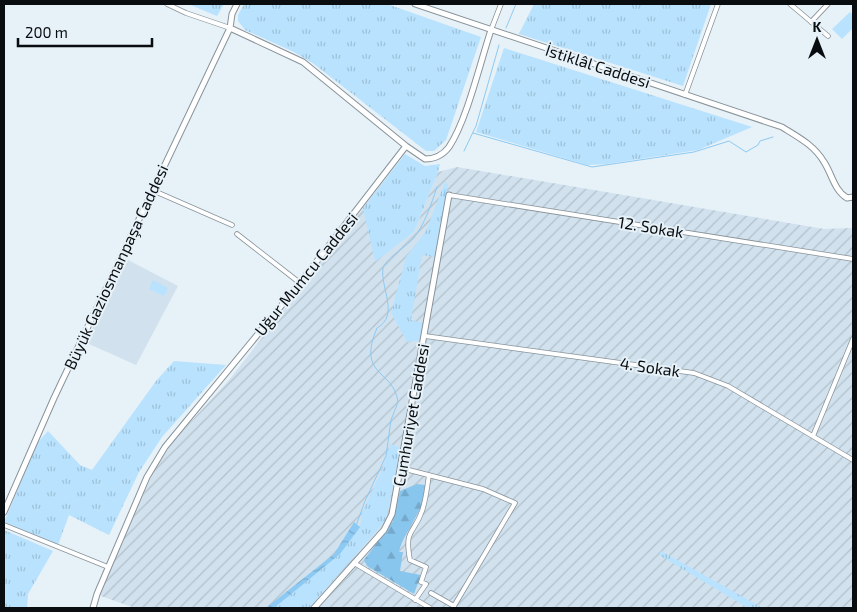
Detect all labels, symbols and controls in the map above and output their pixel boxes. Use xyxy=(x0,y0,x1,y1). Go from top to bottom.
scale bar xyxy=(18,15,151,47)
north arrow xyxy=(792,15,842,65)
text: K xyxy=(813,18,822,35)
text: 200 m xyxy=(25,23,68,41)
street label: İstiklâl Caddesi xyxy=(543,40,653,91)
street label: Büyük Gaziosmanpaşa Caddesi xyxy=(60,161,172,373)
street label: Uğur Mumcu Caddesi xyxy=(250,208,361,339)
street label: 12. Sokak xyxy=(617,212,685,241)
street label: Cumhuriyet Caddesi xyxy=(389,342,432,488)
street label: 4. Sokak xyxy=(619,353,681,380)

